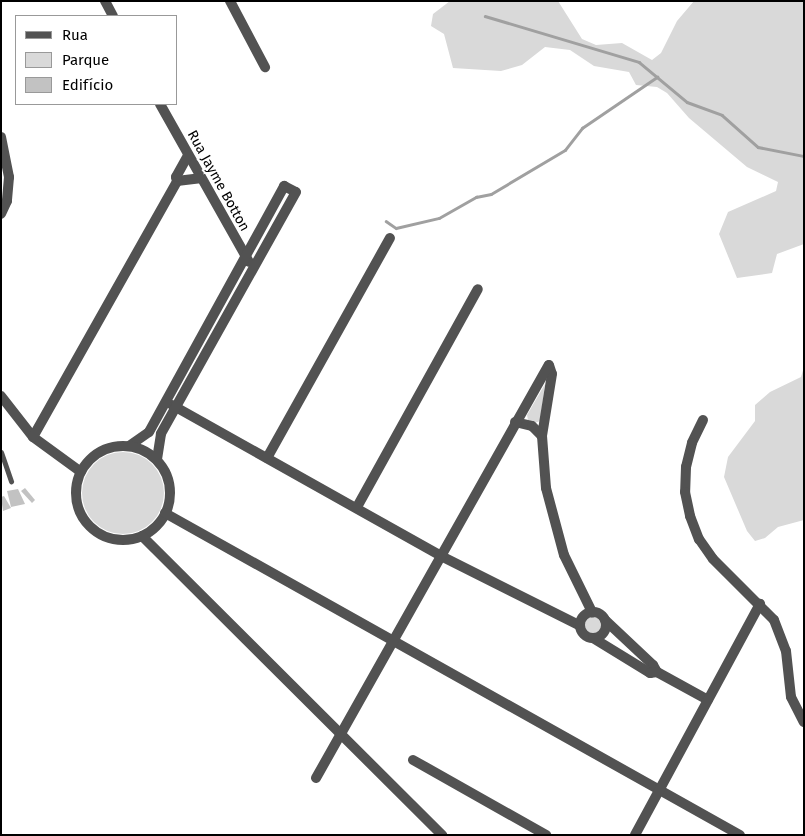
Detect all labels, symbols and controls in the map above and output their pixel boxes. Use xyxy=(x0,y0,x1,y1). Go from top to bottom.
legend xyxy=(15,15,178,105)
text: Rua xyxy=(62,26,88,44)
text: Parque xyxy=(62,51,109,69)
text: Edifício xyxy=(62,76,113,94)
street label: Rua Jayme Botton xyxy=(183,128,253,234)

